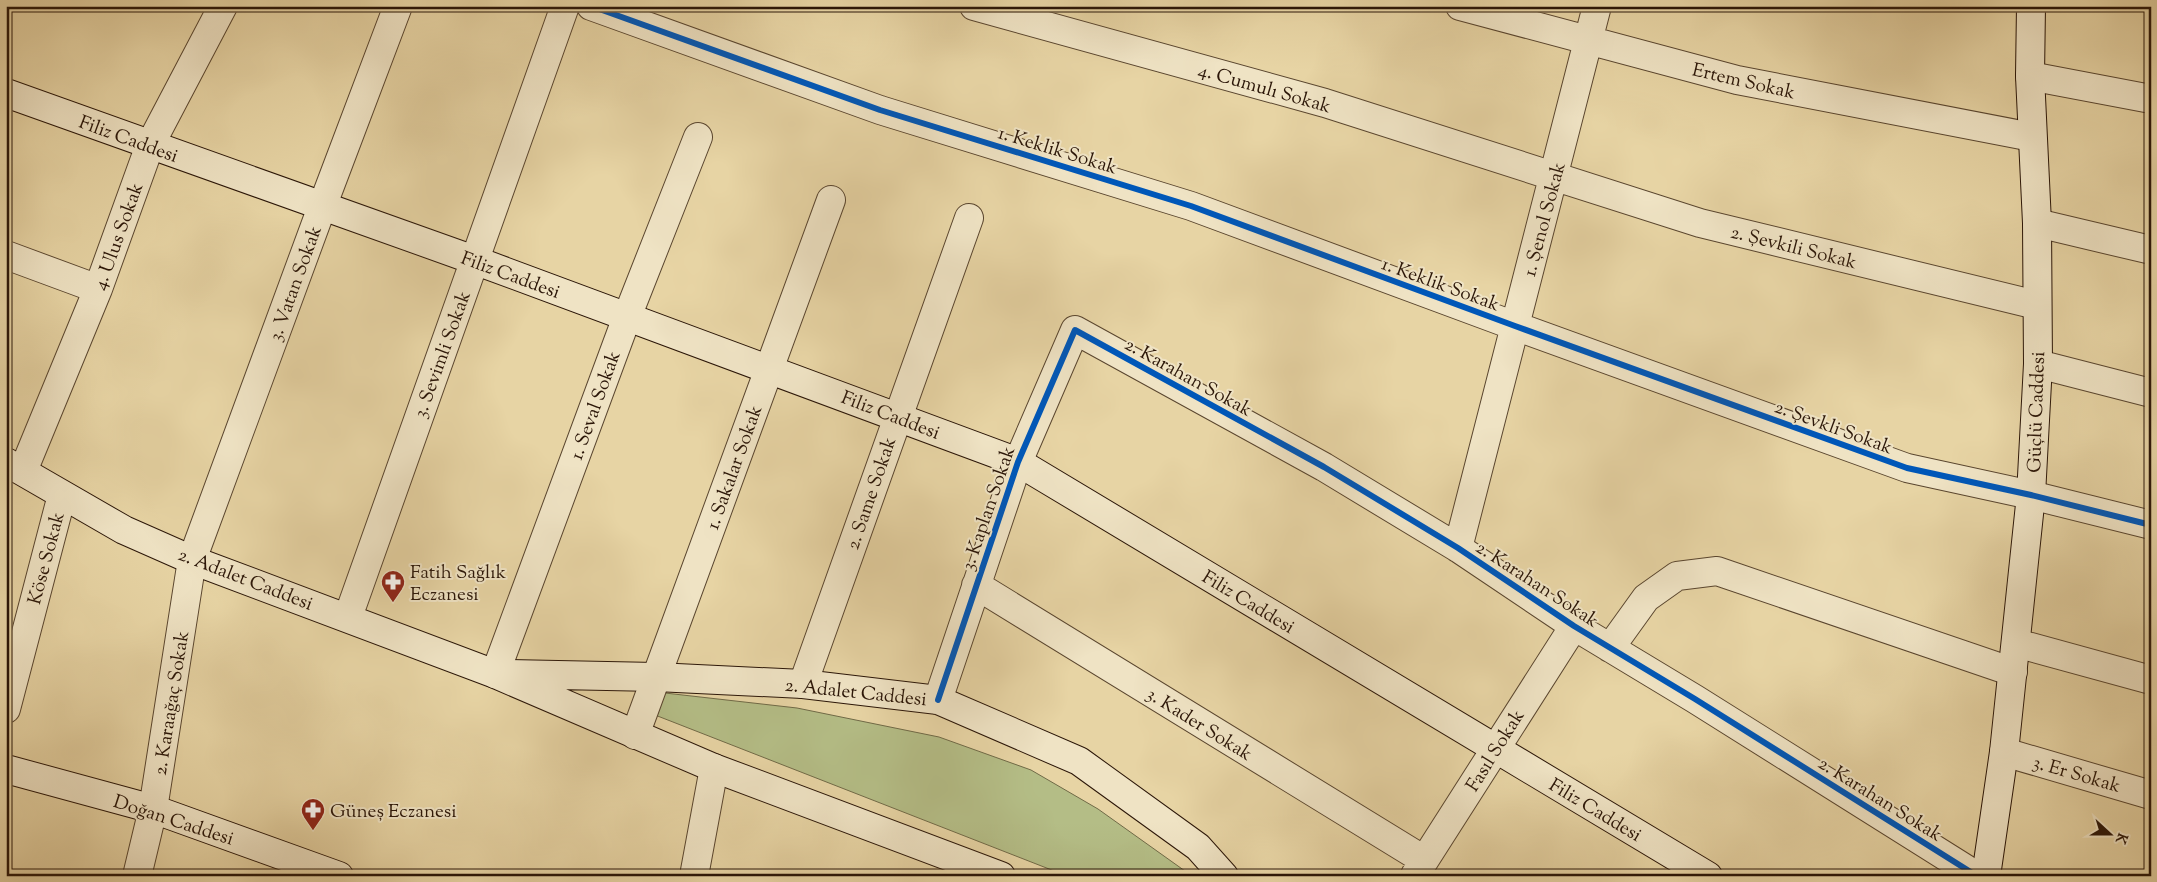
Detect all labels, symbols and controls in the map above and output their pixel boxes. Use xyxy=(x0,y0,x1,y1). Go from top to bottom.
street label: Ertem Sokak xyxy=(1689,57,1798,108)
street label: 4. Cumulı Sokak xyxy=(1195,58,1334,121)
street label: Filiz Caddesi xyxy=(75,110,182,171)
street label: 1. Keklik Sokak xyxy=(994,120,1121,183)
street label: 1. Şenol Sokak xyxy=(1517,159,1574,280)
street label: 4. Ulus Sokak xyxy=(87,179,152,294)
street label: 2. Şevkili Sokak xyxy=(1728,220,1860,277)
street label: 3. Vatan Sokak xyxy=(263,222,330,345)
street label: Filiz Caddesi xyxy=(457,246,564,307)
street label: 1. Keklik Sokak xyxy=(1377,252,1503,319)
street label: 3. Sevimli Sokak xyxy=(408,287,479,422)
street label: 2. Karahan Sokak xyxy=(1119,332,1257,425)
street label: 1. Seval Sokak xyxy=(564,347,629,464)
street label: Güçlü Caddesi xyxy=(2022,351,2053,473)
street label: Filiz Caddesi xyxy=(837,385,943,448)
street label: 2. Şevkli Sokak xyxy=(1770,395,1896,462)
street label: 1. Sakalar Sokak xyxy=(700,401,771,534)
street label: 2. Same Sokak xyxy=(841,433,904,554)
street label: 3. Kaplan Sokak xyxy=(955,442,1023,575)
street label: Köse Sokak xyxy=(22,509,73,608)
street label: 2. Karahan Sokak xyxy=(1470,535,1604,635)
street label: 2. Adalet Caddesi xyxy=(174,542,316,618)
place label: Fatih Sağlık Eczanesi xyxy=(410,560,507,609)
street label: Filiz Caddesi xyxy=(1196,565,1299,641)
pharmacy icon: Fatih Sağlık Eczanesi xyxy=(380,569,406,603)
street label: 2. Karaağaç Sokak xyxy=(148,629,197,778)
street label: 2. Adalet Caddesi xyxy=(783,673,928,714)
street label: 3. Kader Sokak xyxy=(1140,682,1257,769)
street label: Fasıl Sokak xyxy=(1460,704,1532,798)
street label: 3. Er Sokak xyxy=(2029,750,2124,801)
street label: 2. Karahan Sokak xyxy=(1812,751,1948,850)
street label: Filiz Caddesi xyxy=(1543,773,1646,849)
street label: Doğan Caddesi xyxy=(110,789,237,854)
pharmacy icon: Güneş Eczanesi xyxy=(300,797,326,831)
place label: Güneş Eczanesi xyxy=(330,799,457,826)
north arrow xyxy=(2084,810,2134,860)
text: K xyxy=(2109,830,2131,847)

